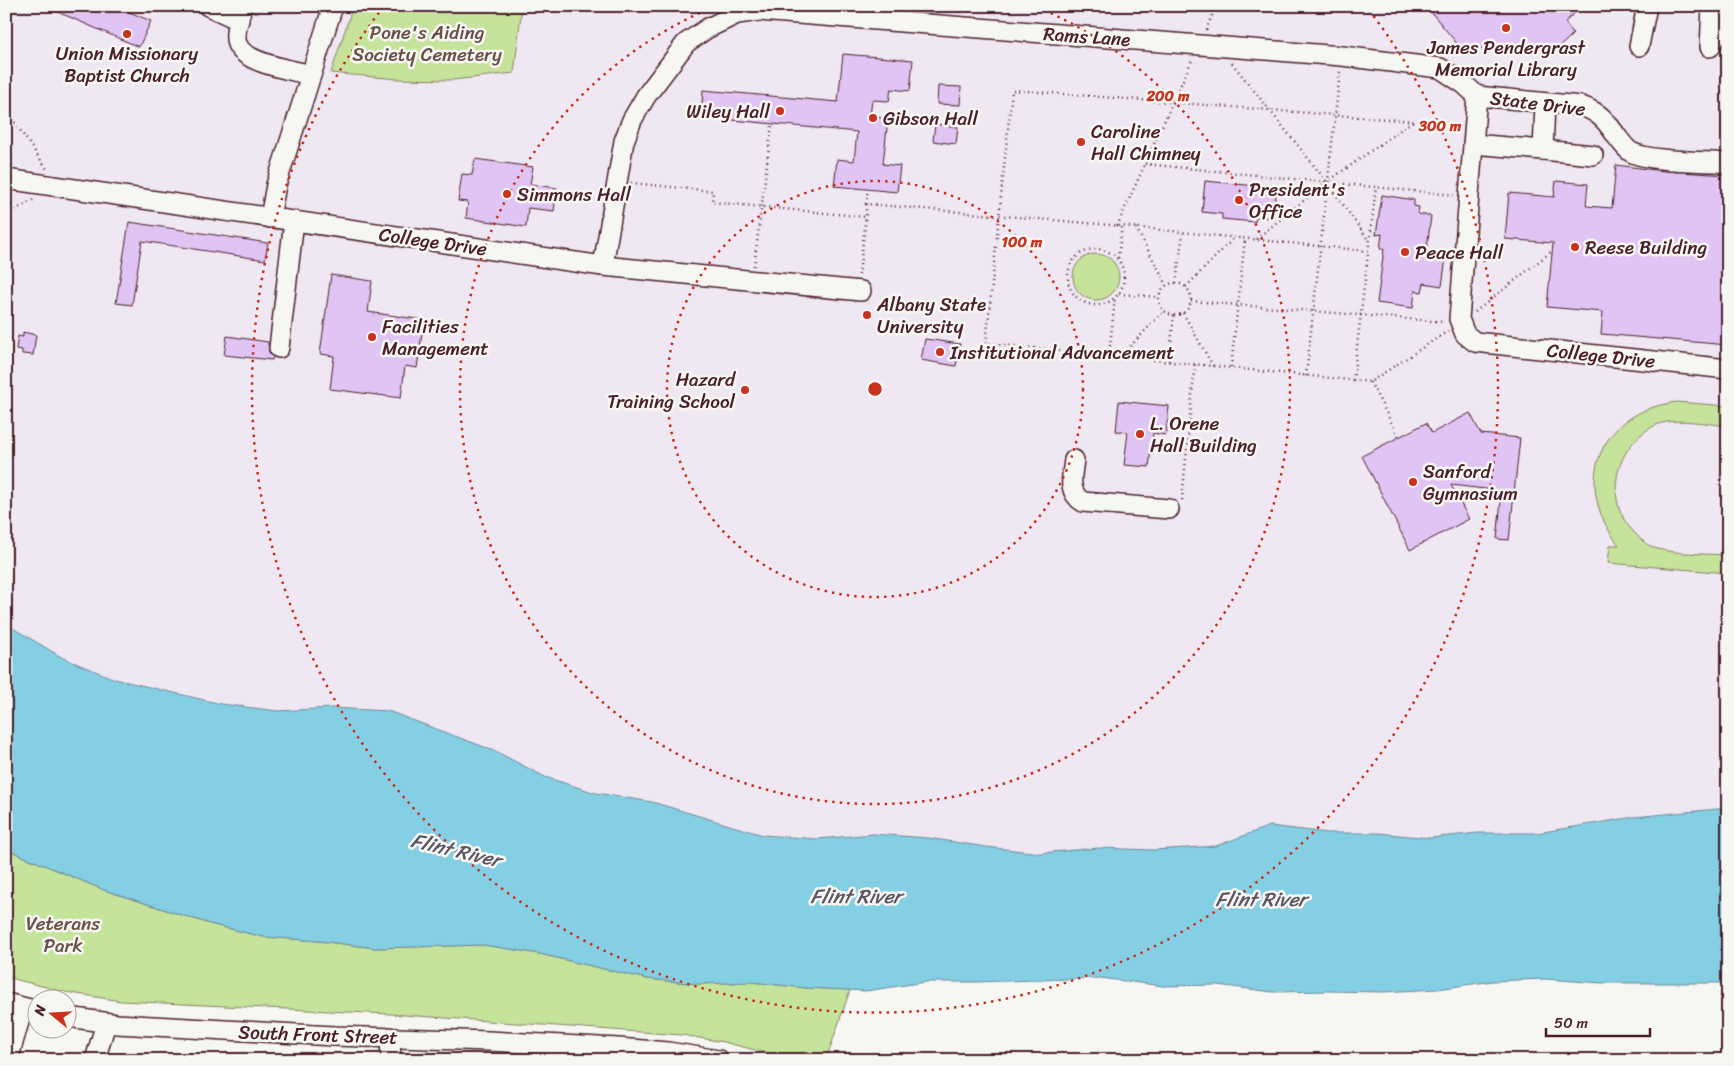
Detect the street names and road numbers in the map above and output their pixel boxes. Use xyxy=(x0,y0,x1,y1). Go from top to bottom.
street label: Rams Lane xyxy=(1042,17,1132,56)
street label: State Drive xyxy=(1488,81,1588,126)
street label: College Drive xyxy=(377,218,489,265)
street label: College Drive xyxy=(1545,333,1657,378)
street label: South Front Street xyxy=(238,1015,398,1054)

